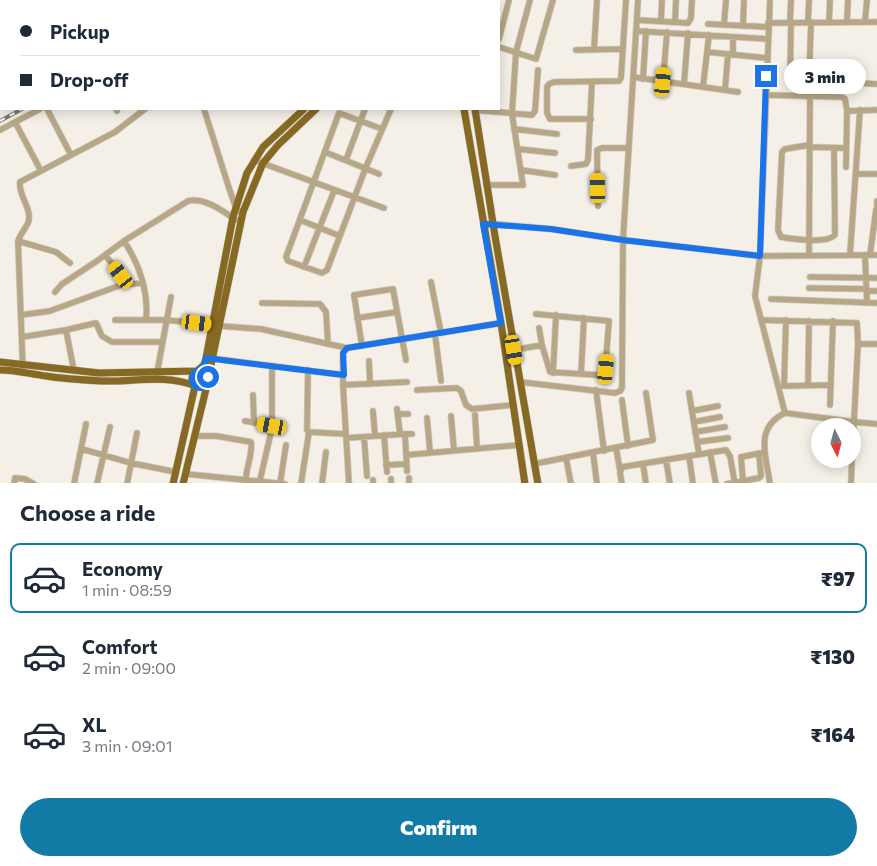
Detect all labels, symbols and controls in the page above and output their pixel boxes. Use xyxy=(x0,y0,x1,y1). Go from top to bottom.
text: Pickup xyxy=(50,20,110,43)
callout: 3 min xyxy=(784,58,866,94)
route end xyxy=(755,65,777,87)
car xyxy=(654,66,671,98)
text: 3 min xyxy=(805,67,845,86)
text: Drop-off xyxy=(50,68,129,91)
car xyxy=(590,173,605,203)
car xyxy=(105,259,136,291)
car xyxy=(181,314,212,332)
car xyxy=(504,334,523,366)
car xyxy=(597,353,614,385)
route start xyxy=(197,366,219,388)
car xyxy=(255,416,288,436)
north arrow xyxy=(811,418,861,468)
map controls xyxy=(811,418,861,468)
text: Choose a ride xyxy=(20,499,155,526)
icon: car xyxy=(22,556,67,601)
text: Economy xyxy=(82,557,163,580)
text: ₹97 xyxy=(821,567,855,590)
text: 1 min · 08:59 xyxy=(82,580,172,599)
icon: car xyxy=(22,634,67,679)
text: Comfort xyxy=(82,635,158,658)
text: ₹130 xyxy=(810,645,855,668)
text: 2 min · 09:00 xyxy=(82,658,176,677)
icon: car xyxy=(22,712,67,757)
text: XL xyxy=(82,713,107,736)
text: ₹164 xyxy=(810,723,855,746)
text: 3 min · 09:01 xyxy=(82,736,173,755)
button: Confirm xyxy=(20,798,857,856)

